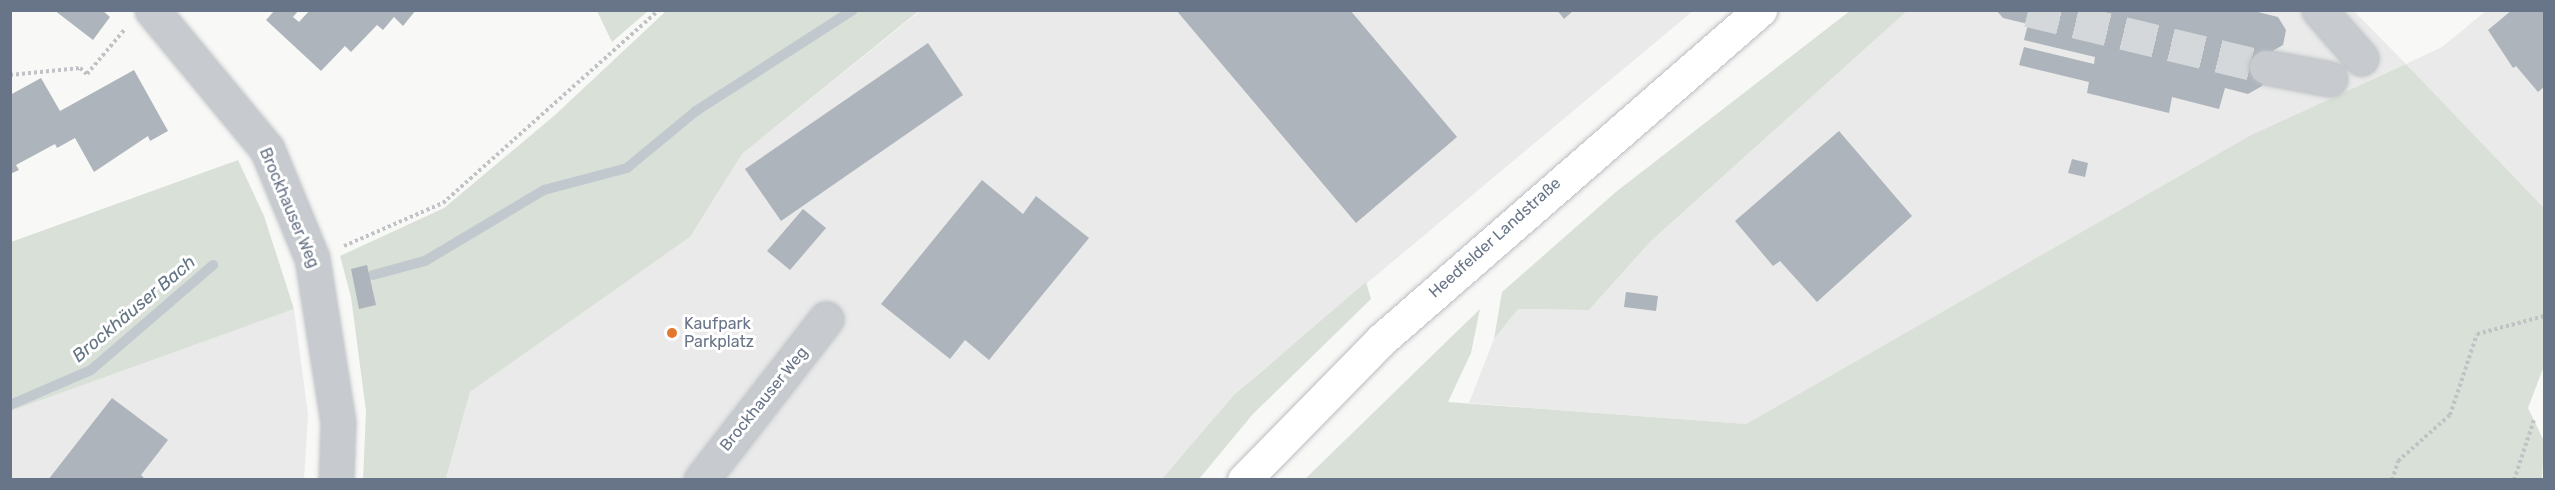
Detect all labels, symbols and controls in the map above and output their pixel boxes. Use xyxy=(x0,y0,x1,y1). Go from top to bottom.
street label: Brockhauser Weg xyxy=(255,145,323,271)
street label: Heedfelder Landstraße xyxy=(1425,174,1565,302)
water label: Brockhäuser Bach xyxy=(68,251,200,367)
place label: Kaufpark Parkplatz xyxy=(684,314,754,352)
marker: Kaufpark Parkplatz xyxy=(665,326,679,340)
street label: Brockhauser Weg xyxy=(716,343,812,455)

